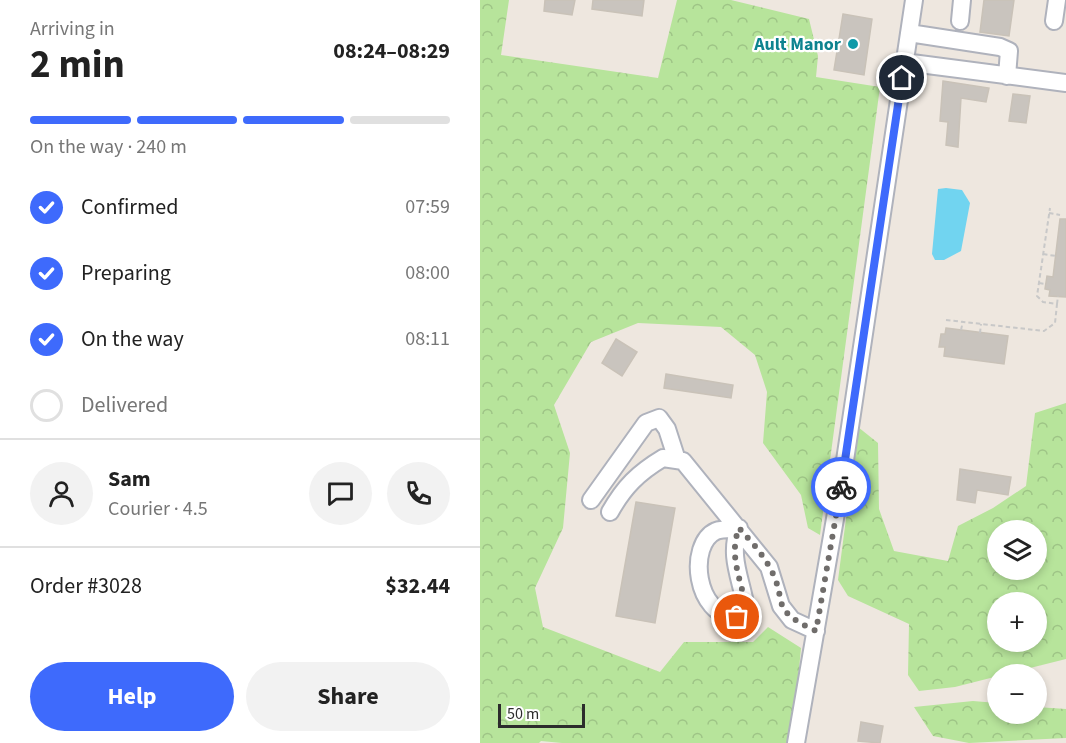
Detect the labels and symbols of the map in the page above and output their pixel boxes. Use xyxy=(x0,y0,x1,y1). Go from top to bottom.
place label: Ault Manor xyxy=(753,32,842,57)
marker: Ault Manor xyxy=(846,37,860,51)
pin xyxy=(876,52,927,103)
courier xyxy=(811,457,871,517)
pin xyxy=(711,591,762,642)
scale bar xyxy=(498,701,585,728)

